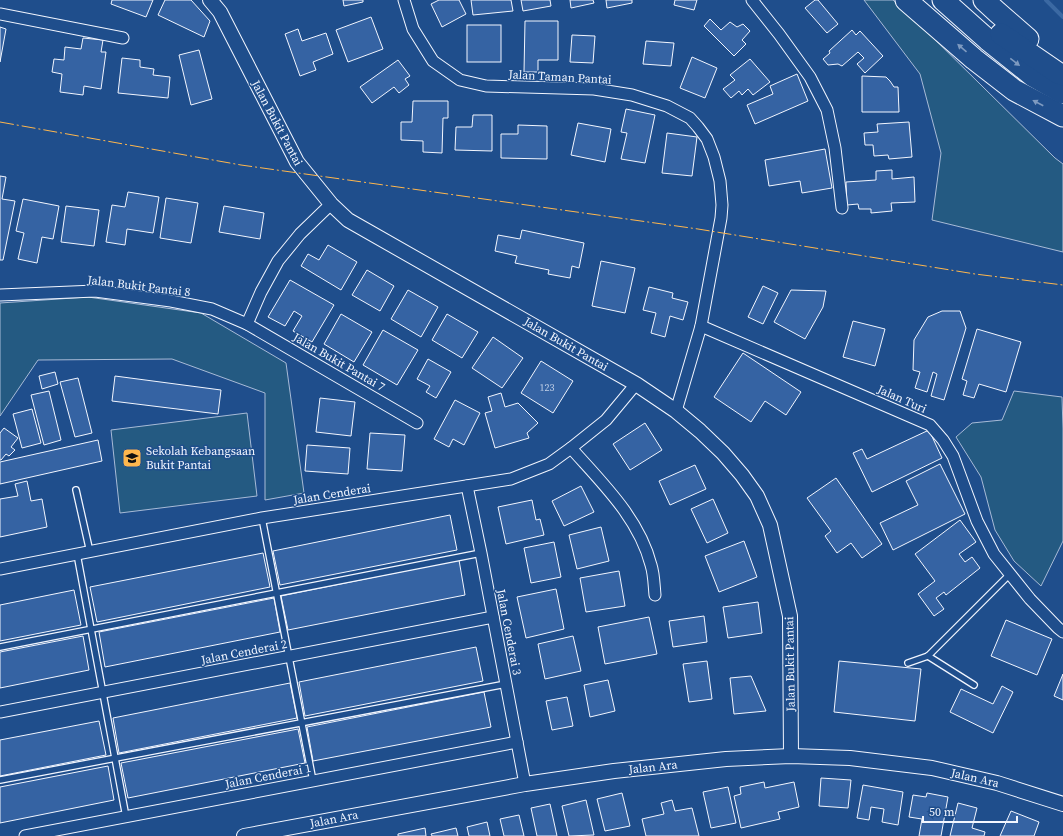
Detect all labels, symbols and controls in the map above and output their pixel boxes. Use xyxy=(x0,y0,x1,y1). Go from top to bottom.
one-way arrow xyxy=(956,44,967,53)
one-way arrow xyxy=(1010,57,1021,66)
street label: Jalan Taman Pantai xyxy=(507,66,612,88)
street label: Jalan Bukit Pantai xyxy=(247,76,307,169)
one-way arrow xyxy=(1033,100,1044,107)
street label: Jalan Bukit Pantai 8 xyxy=(86,272,191,300)
street label: Jalan Bukit Pantai xyxy=(520,313,611,375)
street label: Jalan Bukit Pantai 7 xyxy=(289,329,388,395)
house number: 123 xyxy=(540,381,555,394)
street label: Jalan Turi xyxy=(874,381,930,417)
place label: Sekolah Kebangsaan Bukit Pantai xyxy=(146,443,255,473)
school or university icon: Sekolah Kebangsaan Bukit Pantai xyxy=(121,447,143,469)
street label: Jalan Cenderai xyxy=(291,480,372,508)
street label: Jalan Cenderai 3 xyxy=(493,587,525,676)
street label: Jalan Bukit Pantai xyxy=(781,616,799,713)
street label: Jalan Cenderai 2 xyxy=(199,636,288,668)
street label: Jalan Ara xyxy=(627,756,679,778)
street label: Jalan Cenderai 1 xyxy=(223,760,312,792)
street label: Jalan Ara xyxy=(948,764,1001,791)
scale bar xyxy=(923,798,1017,824)
text: 50 m xyxy=(929,804,955,820)
street label: Jalan Ara xyxy=(307,806,360,832)

